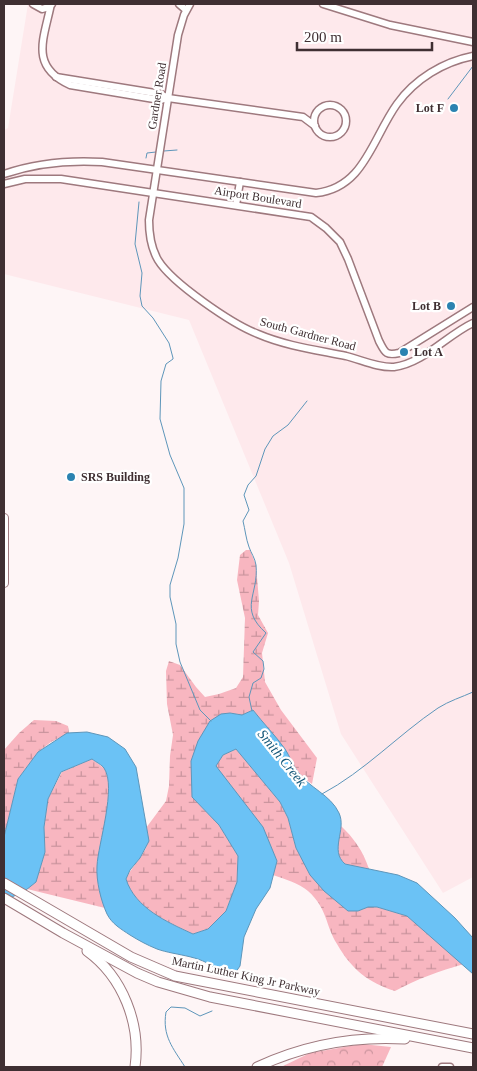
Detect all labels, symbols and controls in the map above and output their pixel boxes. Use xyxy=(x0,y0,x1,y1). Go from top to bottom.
scale bar xyxy=(297,20,432,52)
text: 200 m xyxy=(304,29,342,45)
street label: Gardner Road xyxy=(145,62,169,130)
place label: Lot F xyxy=(416,101,444,115)
marker: Lot F xyxy=(448,102,460,114)
street label: Airport Boulevard xyxy=(213,183,303,211)
place label: Lot B xyxy=(412,299,441,313)
marker: Lot B xyxy=(445,300,457,312)
street label: South Gardner Road xyxy=(259,314,357,354)
place label: Lot A xyxy=(414,345,443,359)
marker: Lot A xyxy=(398,346,410,358)
place label: SRS Building xyxy=(81,470,150,484)
marker: SRS Building xyxy=(65,471,77,483)
water label: Smith Creek xyxy=(255,727,310,790)
street label: Martin Luther King Jr Parkway xyxy=(171,953,321,999)

